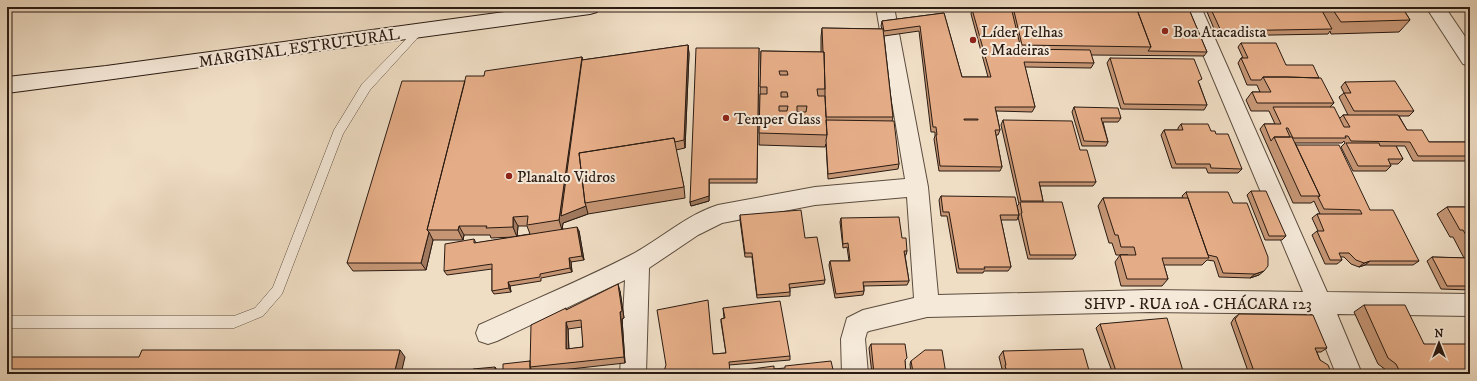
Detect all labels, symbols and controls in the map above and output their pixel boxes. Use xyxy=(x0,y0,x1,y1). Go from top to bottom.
place label: Líder Telhas e Madeiras xyxy=(981,22,1063,60)
place label: Boa Atacadista xyxy=(1173,22,1267,42)
street label: MARGINAL ESTRUTURAL xyxy=(197,24,401,72)
marker: Boa Atacadista xyxy=(1160,26,1170,36)
marker: Líder Telhas e Madeiras xyxy=(968,35,978,45)
place label: Temper Glass xyxy=(734,109,821,129)
marker: Temper Glass xyxy=(721,113,731,123)
place label: Planalto Vidros xyxy=(517,167,615,187)
marker: Planalto Vidros xyxy=(504,171,514,181)
street label: SHVP - RUA 10A - CHÁCARA 123 xyxy=(1084,294,1312,314)
north arrow xyxy=(1419,323,1459,363)
text: N xyxy=(1434,327,1444,341)

